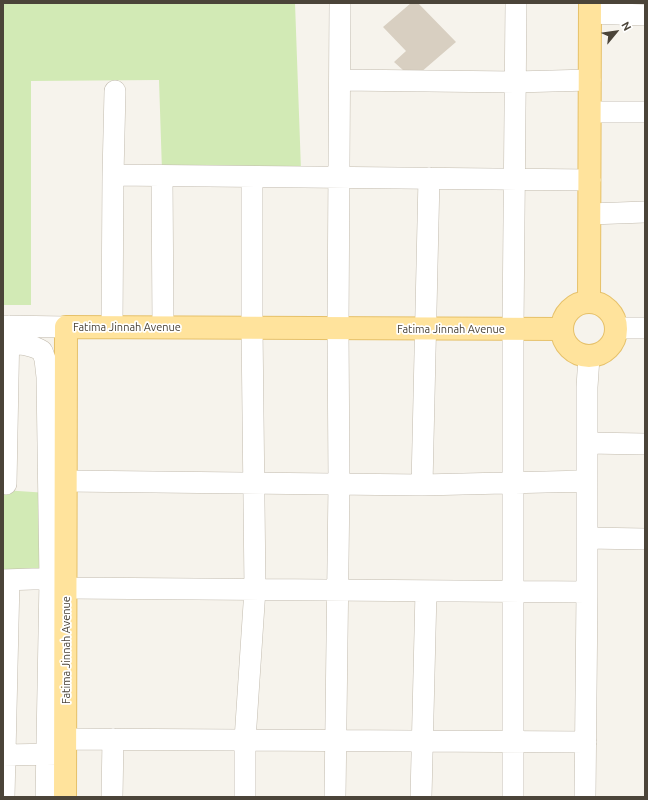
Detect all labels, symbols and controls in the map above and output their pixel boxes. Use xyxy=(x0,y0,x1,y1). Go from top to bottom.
north arrow xyxy=(596,12,636,52)
text: N xyxy=(619,20,634,33)
street label: Fatima Jinnah Avenue xyxy=(73,320,181,334)
street label: Fatima Jinnah Avenue xyxy=(397,322,505,336)
street label: Fatima Jinnah Avenue xyxy=(59,596,73,704)

